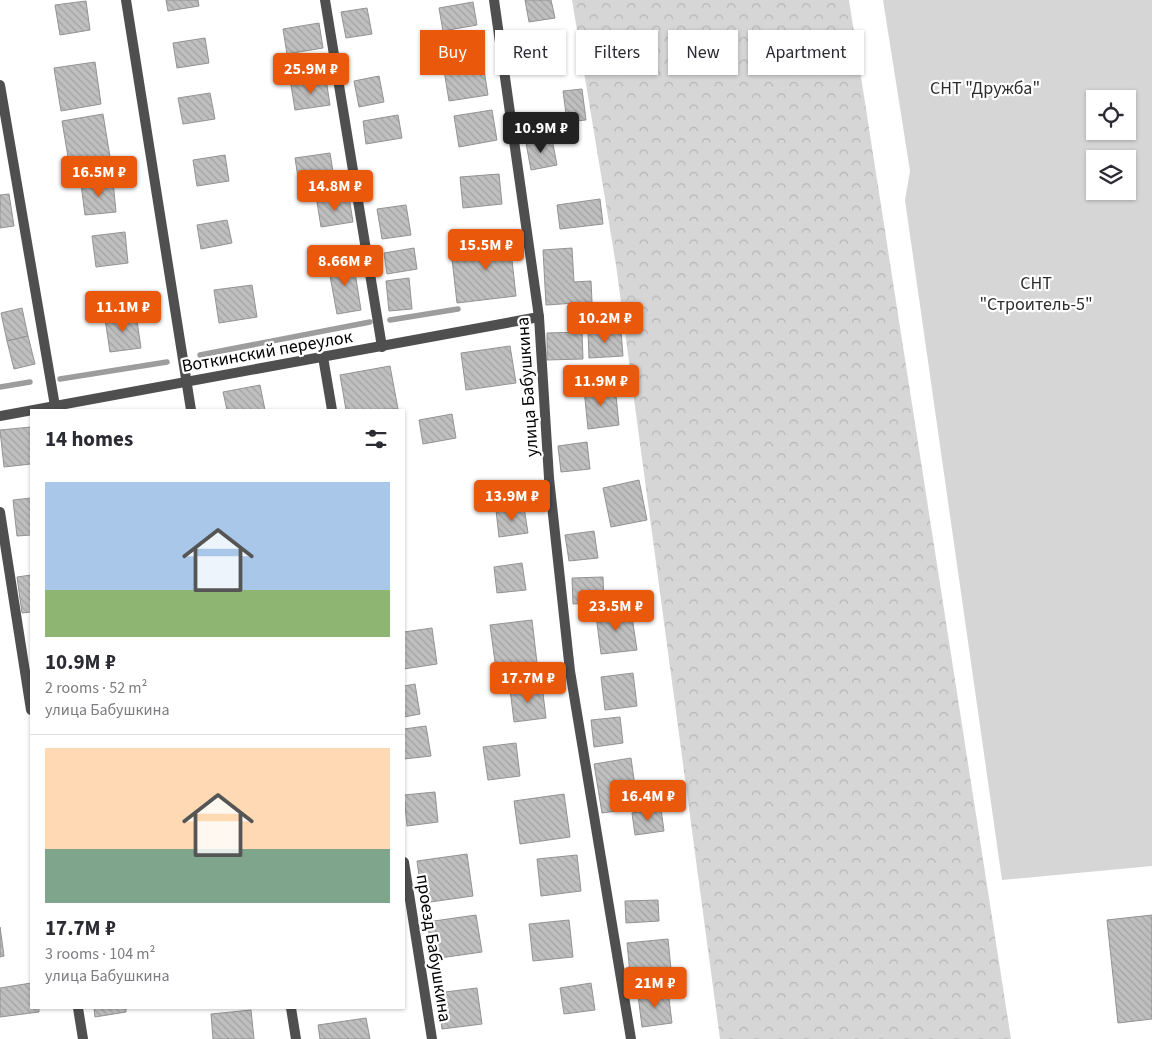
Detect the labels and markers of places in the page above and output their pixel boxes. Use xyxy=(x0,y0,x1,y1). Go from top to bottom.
pin: 25.9M ₽ xyxy=(265,52,357,95)
pin: 10.9M ₽ xyxy=(495,112,587,154)
pin: 16.5M ₽ xyxy=(53,156,145,198)
pin: 14.8M ₽ xyxy=(289,170,381,212)
pin: 15.5M ₽ xyxy=(440,228,532,271)
pin: 8.66M ₽ xyxy=(299,244,391,287)
pin: 11.1M ₽ xyxy=(77,290,169,333)
pin: 10.2M ₽ xyxy=(559,302,651,344)
pin: 11.9M ₽ xyxy=(555,364,647,407)
pin: 13.9M ₽ xyxy=(466,480,558,522)
pin: 23.5M ₽ xyxy=(570,590,662,632)
pin: 17.7M ₽ xyxy=(482,662,574,704)
pin: 16.4M ₽ xyxy=(602,780,694,822)
pin: 21M ₽ xyxy=(620,966,690,1009)

